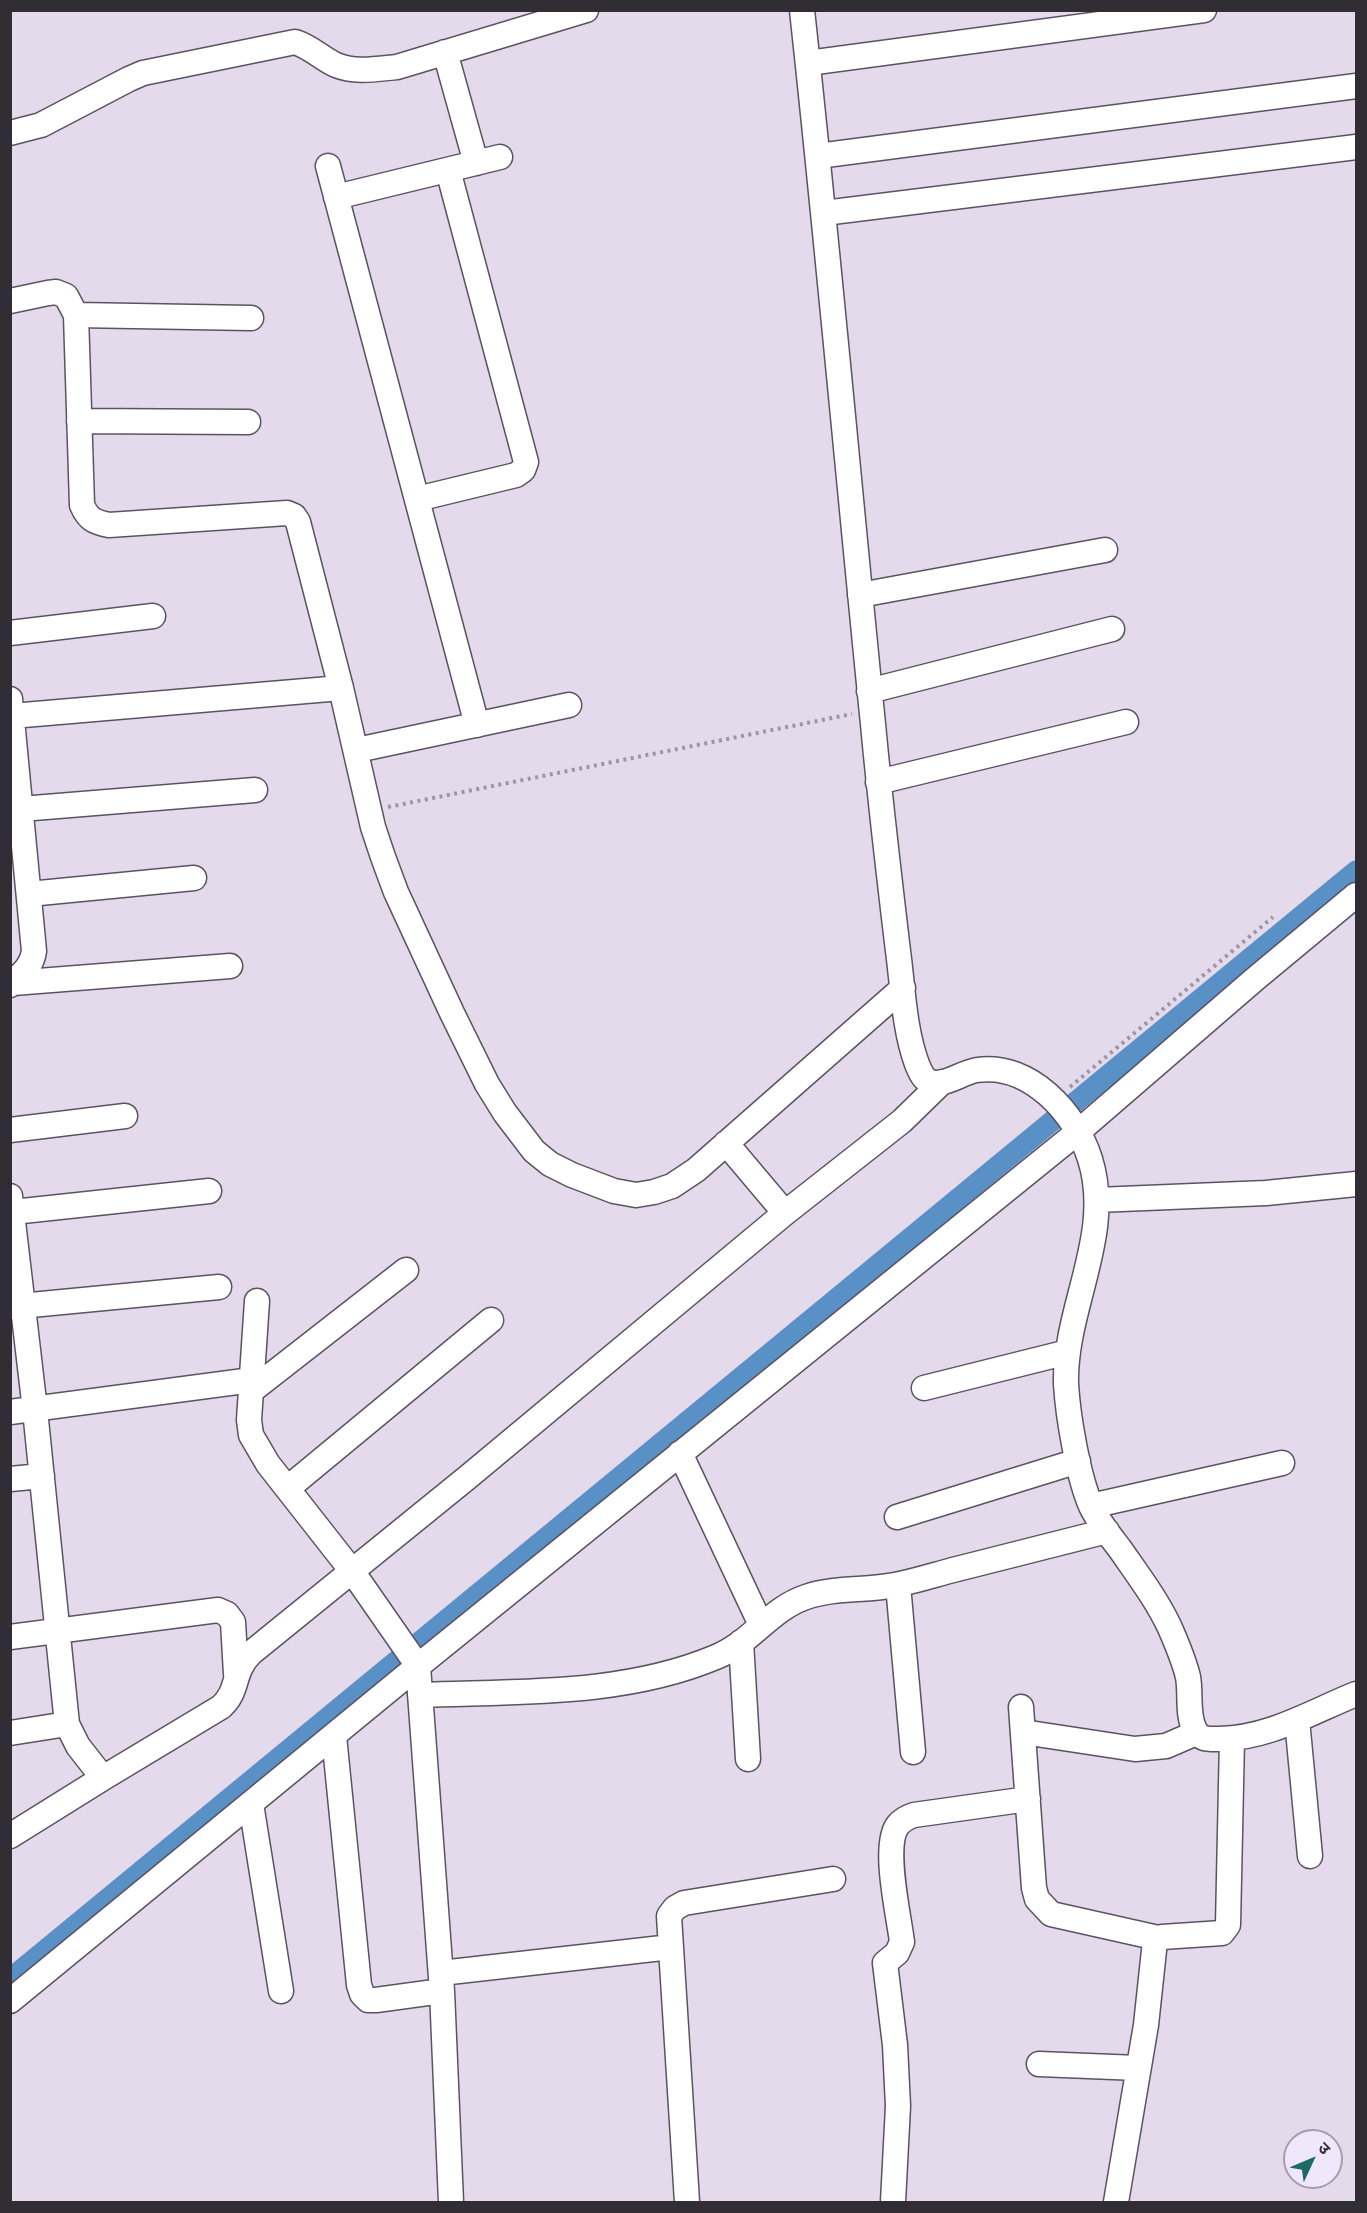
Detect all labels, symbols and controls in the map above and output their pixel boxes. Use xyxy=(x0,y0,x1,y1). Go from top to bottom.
north arrow xyxy=(1283,2129,1343,2189)
text: उ xyxy=(1313,2136,1336,2160)

